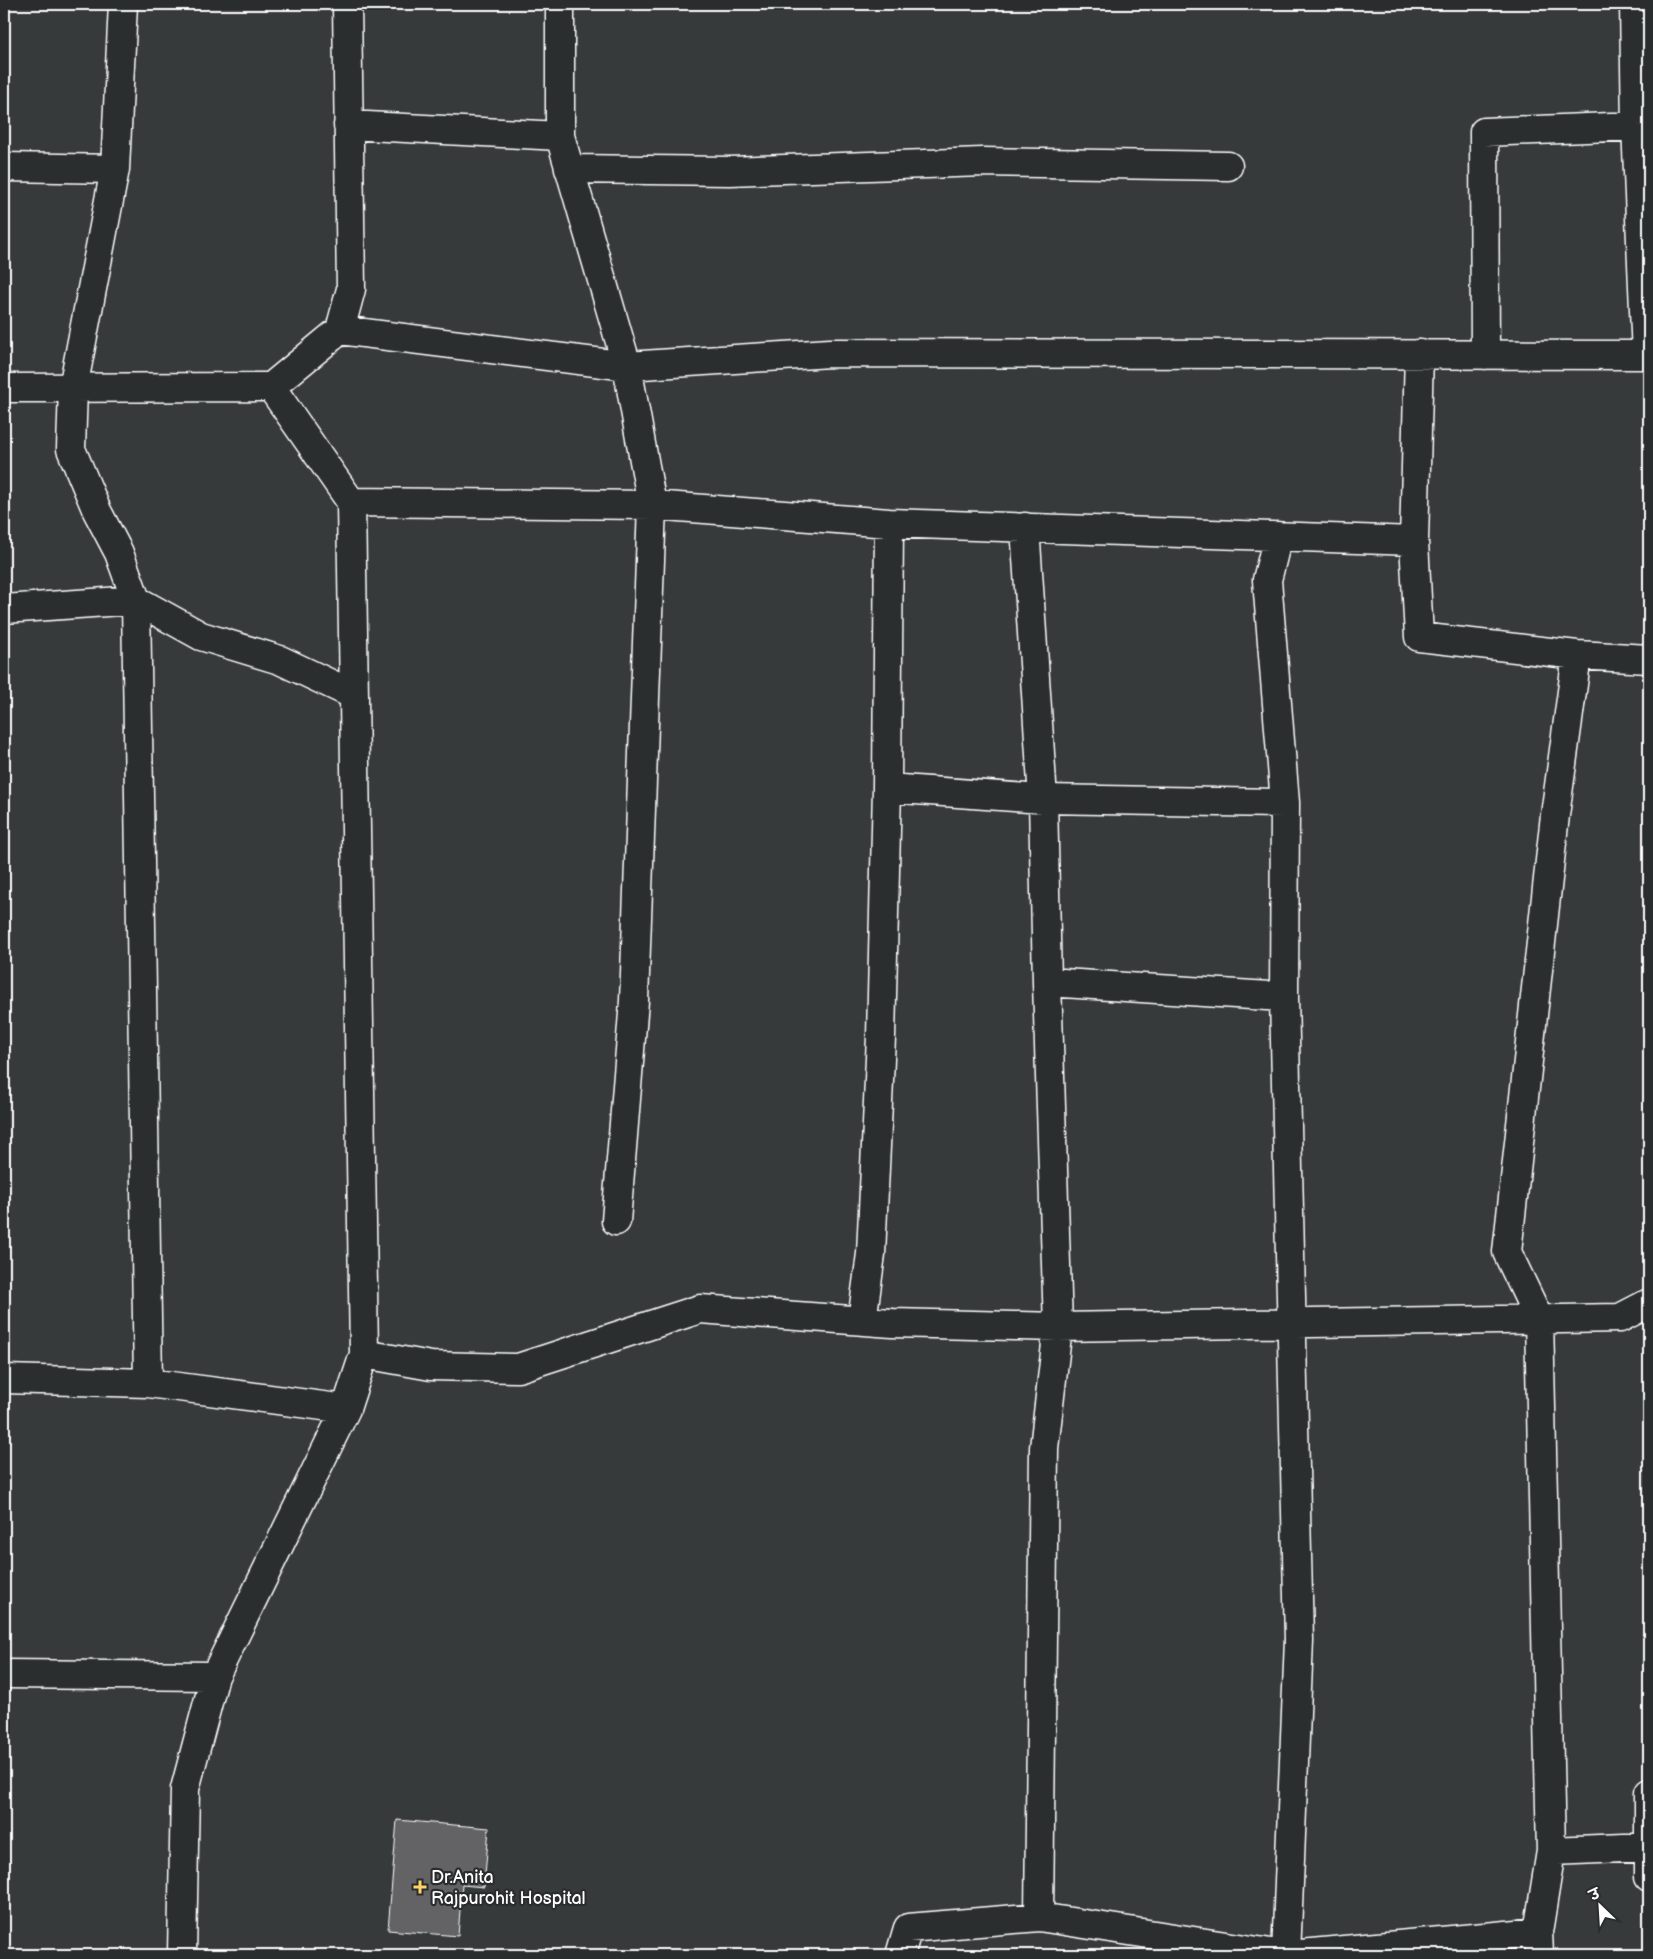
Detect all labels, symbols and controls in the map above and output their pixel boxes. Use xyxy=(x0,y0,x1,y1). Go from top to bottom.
place label: Dr.Anita Rajpurohit Hospital xyxy=(431,1867,586,1909)
marker: Dr.Anita Rajpurohit Hospital xyxy=(413,1880,427,1894)
north arrow xyxy=(1576,1882,1626,1932)
text: उ xyxy=(1585,1884,1604,1905)

